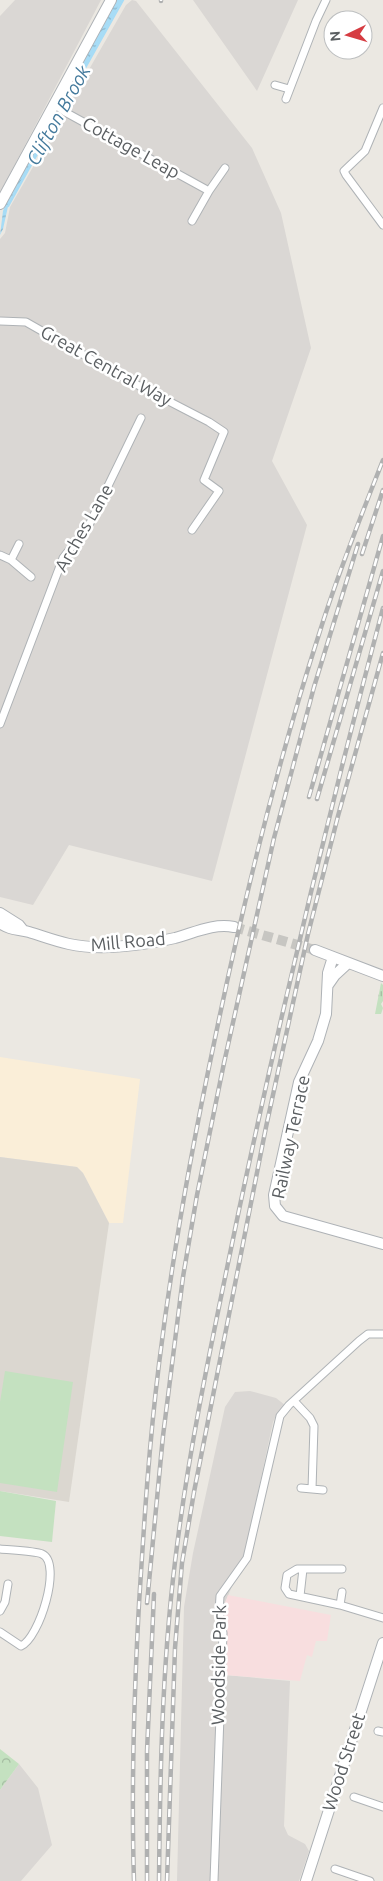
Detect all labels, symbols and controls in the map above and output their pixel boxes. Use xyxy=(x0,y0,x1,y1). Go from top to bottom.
north arrow xyxy=(323,10,373,60)
text: N xyxy=(327,30,343,42)
water label: Clifton Brook xyxy=(21,61,95,169)
street label: Cottage Leap xyxy=(79,112,184,182)
street label: Great Central Way xyxy=(38,321,176,410)
street label: Arches Lane xyxy=(50,480,116,575)
street label: Mill Road xyxy=(90,928,166,954)
street label: Railway Terrace xyxy=(267,1073,313,1200)
street label: Woodside Park xyxy=(207,1605,229,1725)
street label: Wood Street xyxy=(318,1710,368,1813)

